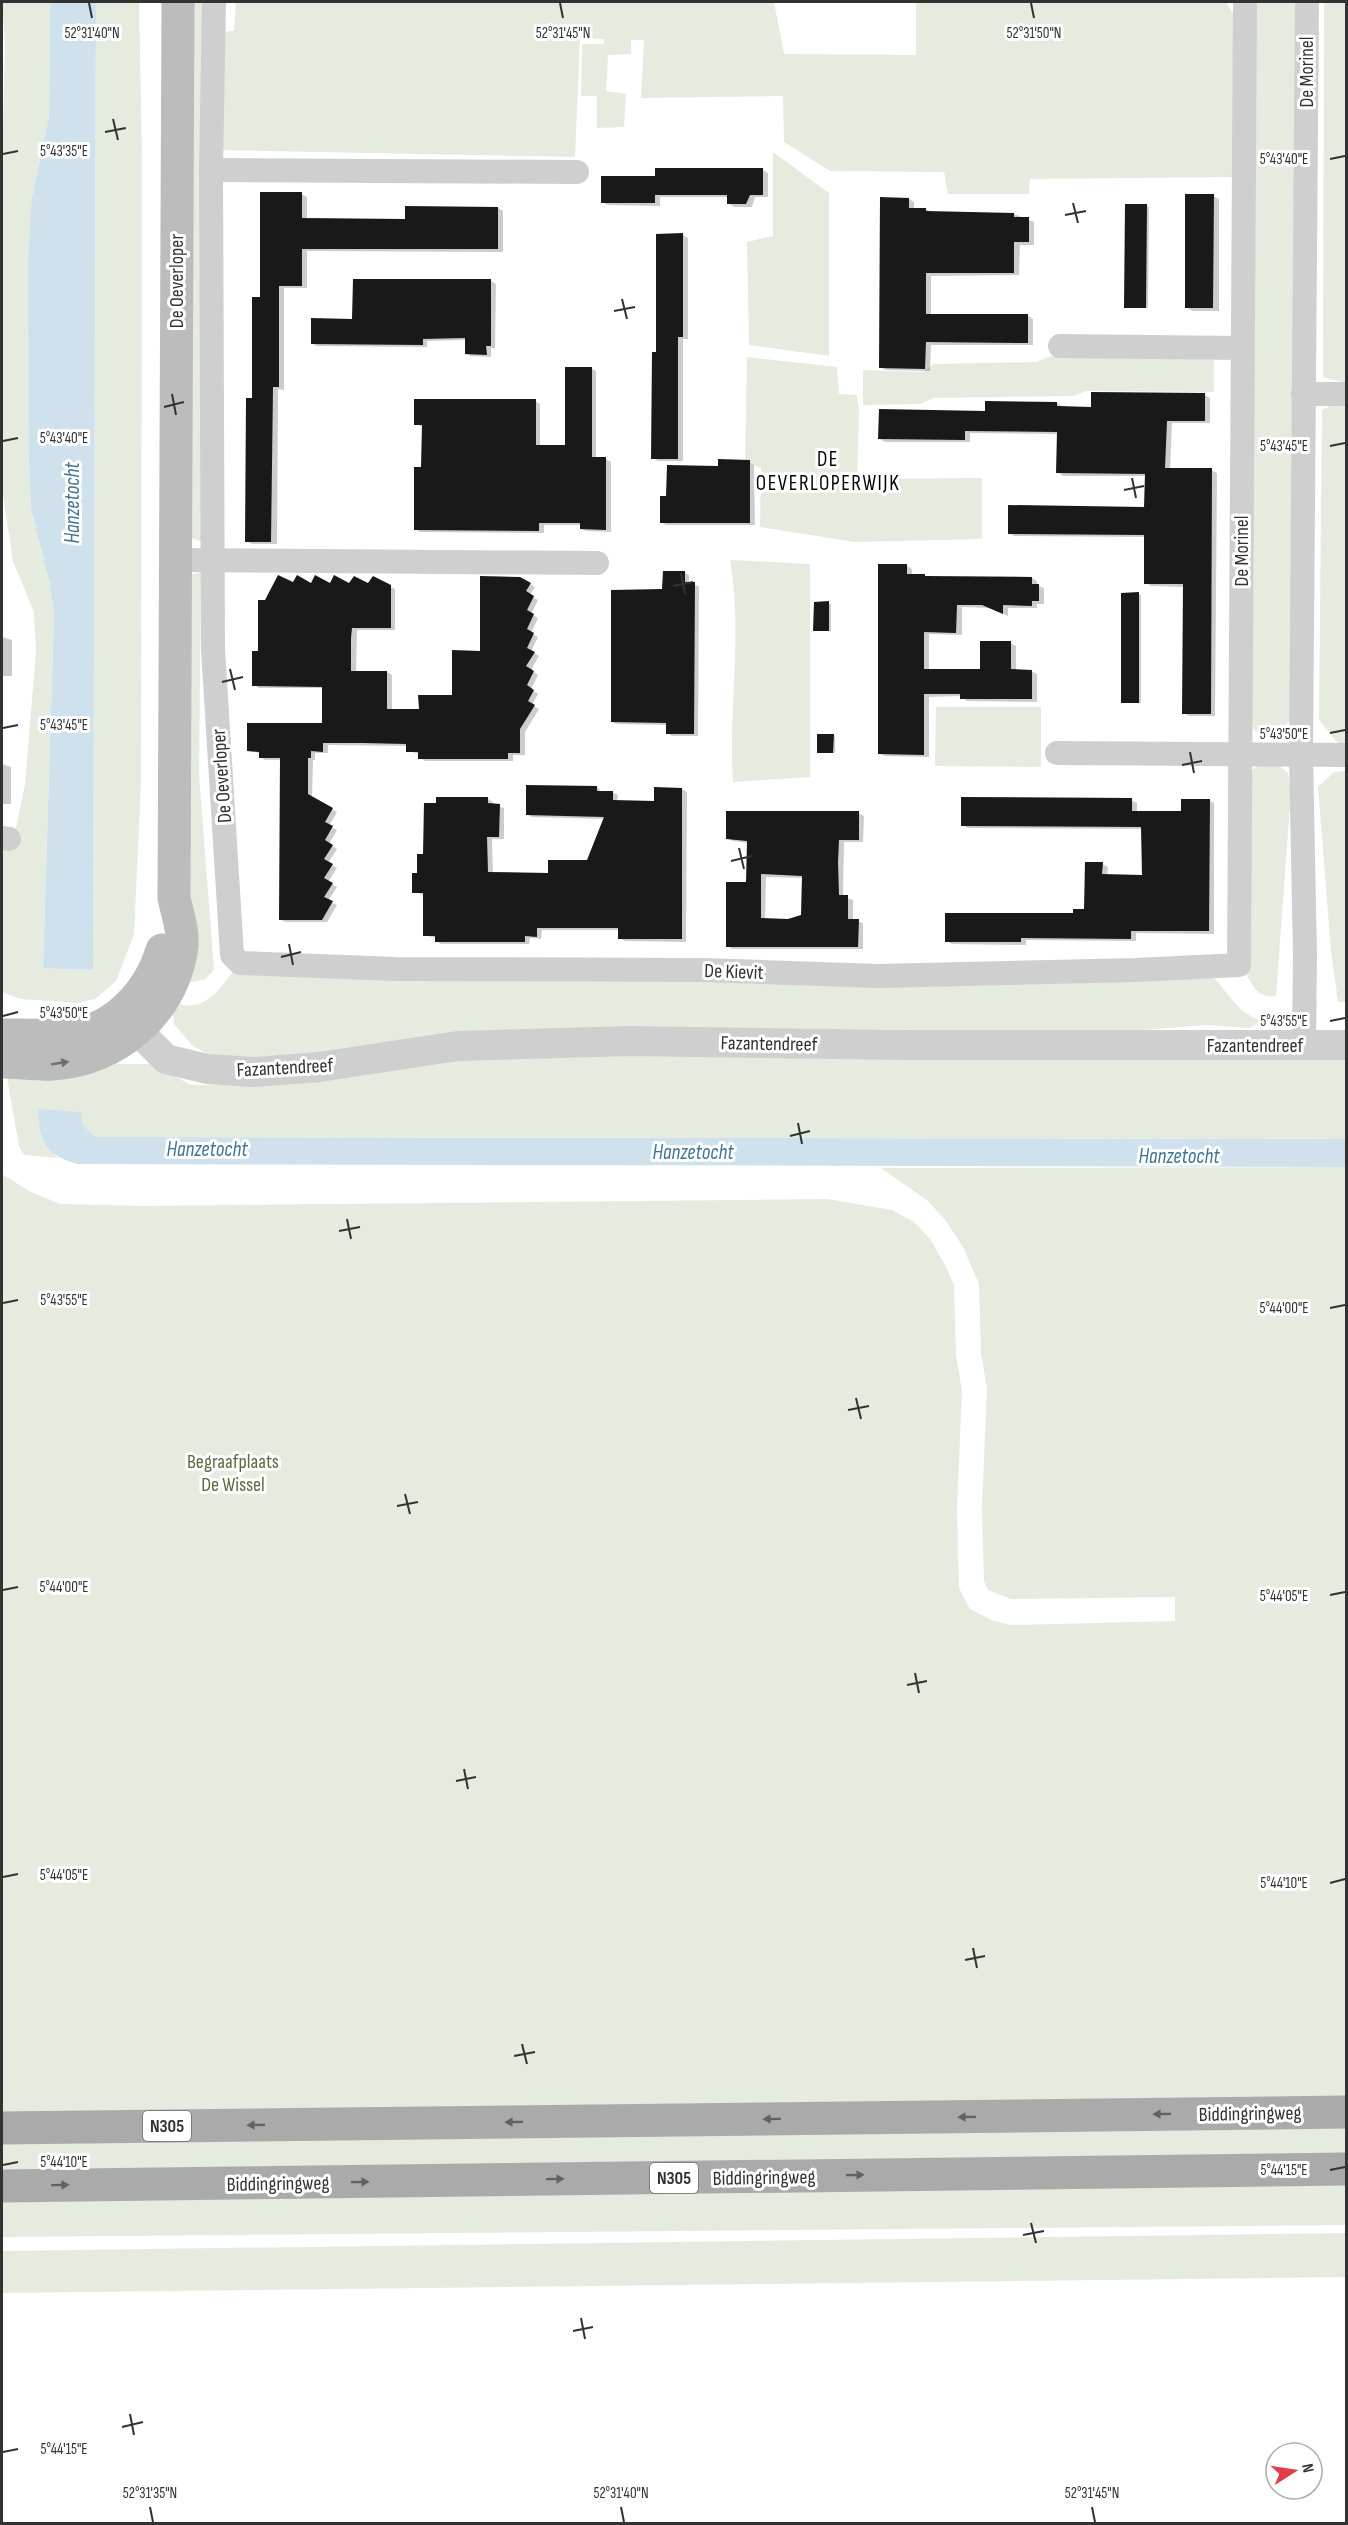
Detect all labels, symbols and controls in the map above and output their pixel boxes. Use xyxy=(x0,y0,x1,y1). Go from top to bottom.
text: 52°31'40"N xyxy=(64,24,120,43)
text: 52°31'45"N xyxy=(536,24,590,43)
text: 52°31'50"N xyxy=(1007,24,1061,43)
street label: De Morinel xyxy=(1295,36,1319,108)
text: 5°43'35"E xyxy=(40,142,88,161)
text: 5°43'40"E xyxy=(1260,150,1308,169)
street label: De Oeverloper xyxy=(165,234,189,328)
text: 5°43'40"E xyxy=(40,429,88,448)
text: 5°43'45"E xyxy=(1260,437,1308,456)
district label: DE OEVERLOPERWIJK xyxy=(756,447,900,496)
water label: Hanzetocht xyxy=(60,462,85,544)
street label: De Morinel xyxy=(1230,515,1254,587)
text: 5°43'45"E xyxy=(40,716,88,735)
text: 5°43'50"E xyxy=(1260,725,1308,744)
street label: De Oeverloper xyxy=(207,728,237,824)
street label: De Kievit xyxy=(704,959,764,985)
text: 5°43'50"E xyxy=(40,1004,88,1023)
text: 5°43'55"E xyxy=(1260,1012,1308,1031)
street label: Fazantendreef xyxy=(720,1031,818,1057)
street label: Fazantendreef xyxy=(1207,1034,1304,1058)
street label: Fazantendreef xyxy=(236,1053,334,1083)
one-way arrow xyxy=(50,1058,69,1067)
water label: Hanzetocht xyxy=(166,1137,248,1162)
water label: Hanzetocht xyxy=(652,1140,734,1165)
water label: Hanzetocht xyxy=(1138,1144,1220,1169)
text: 5°43'55"E xyxy=(40,1291,88,1310)
text: 5°44'00"E xyxy=(1259,1299,1309,1318)
park label: Begraafplaats De Wissel xyxy=(187,1450,279,1497)
text: 5°44'00"E xyxy=(39,1578,89,1597)
text: 5°44'05"E xyxy=(1260,1587,1308,1606)
text: 5°44'05"E xyxy=(40,1866,88,1885)
text: 5°44'10"E xyxy=(1260,1874,1308,1893)
street label: Biddingringweg xyxy=(1199,2101,1302,2127)
one-way arrow xyxy=(1153,2109,1172,2119)
road number: N305 xyxy=(143,2111,191,2141)
one-way arrow xyxy=(958,2112,977,2121)
one-way arrow xyxy=(763,2114,782,2124)
one-way arrow xyxy=(505,2117,524,2127)
one-way arrow xyxy=(246,2120,265,2130)
text: 5°44'10"E xyxy=(40,2153,88,2172)
text: 5°44'15"E xyxy=(1261,2161,1307,2180)
road number: N305 xyxy=(650,2163,698,2193)
street label: Biddingringweg xyxy=(713,2165,816,2191)
street label: Biddingringweg xyxy=(227,2171,330,2197)
one-way arrow xyxy=(845,2171,864,2180)
one-way arrow xyxy=(545,2174,564,2184)
one-way arrow xyxy=(350,2177,369,2187)
one-way arrow xyxy=(50,2181,69,2190)
text: 5°44'15"E xyxy=(41,2440,87,2459)
north arrow xyxy=(1264,2441,1324,2501)
text: N xyxy=(1297,2462,1317,2474)
text: 52°31'35"N xyxy=(123,2484,177,2503)
text: 52°31'40"N xyxy=(593,2484,649,2503)
text: 52°31'45"N xyxy=(1065,2484,1119,2503)

